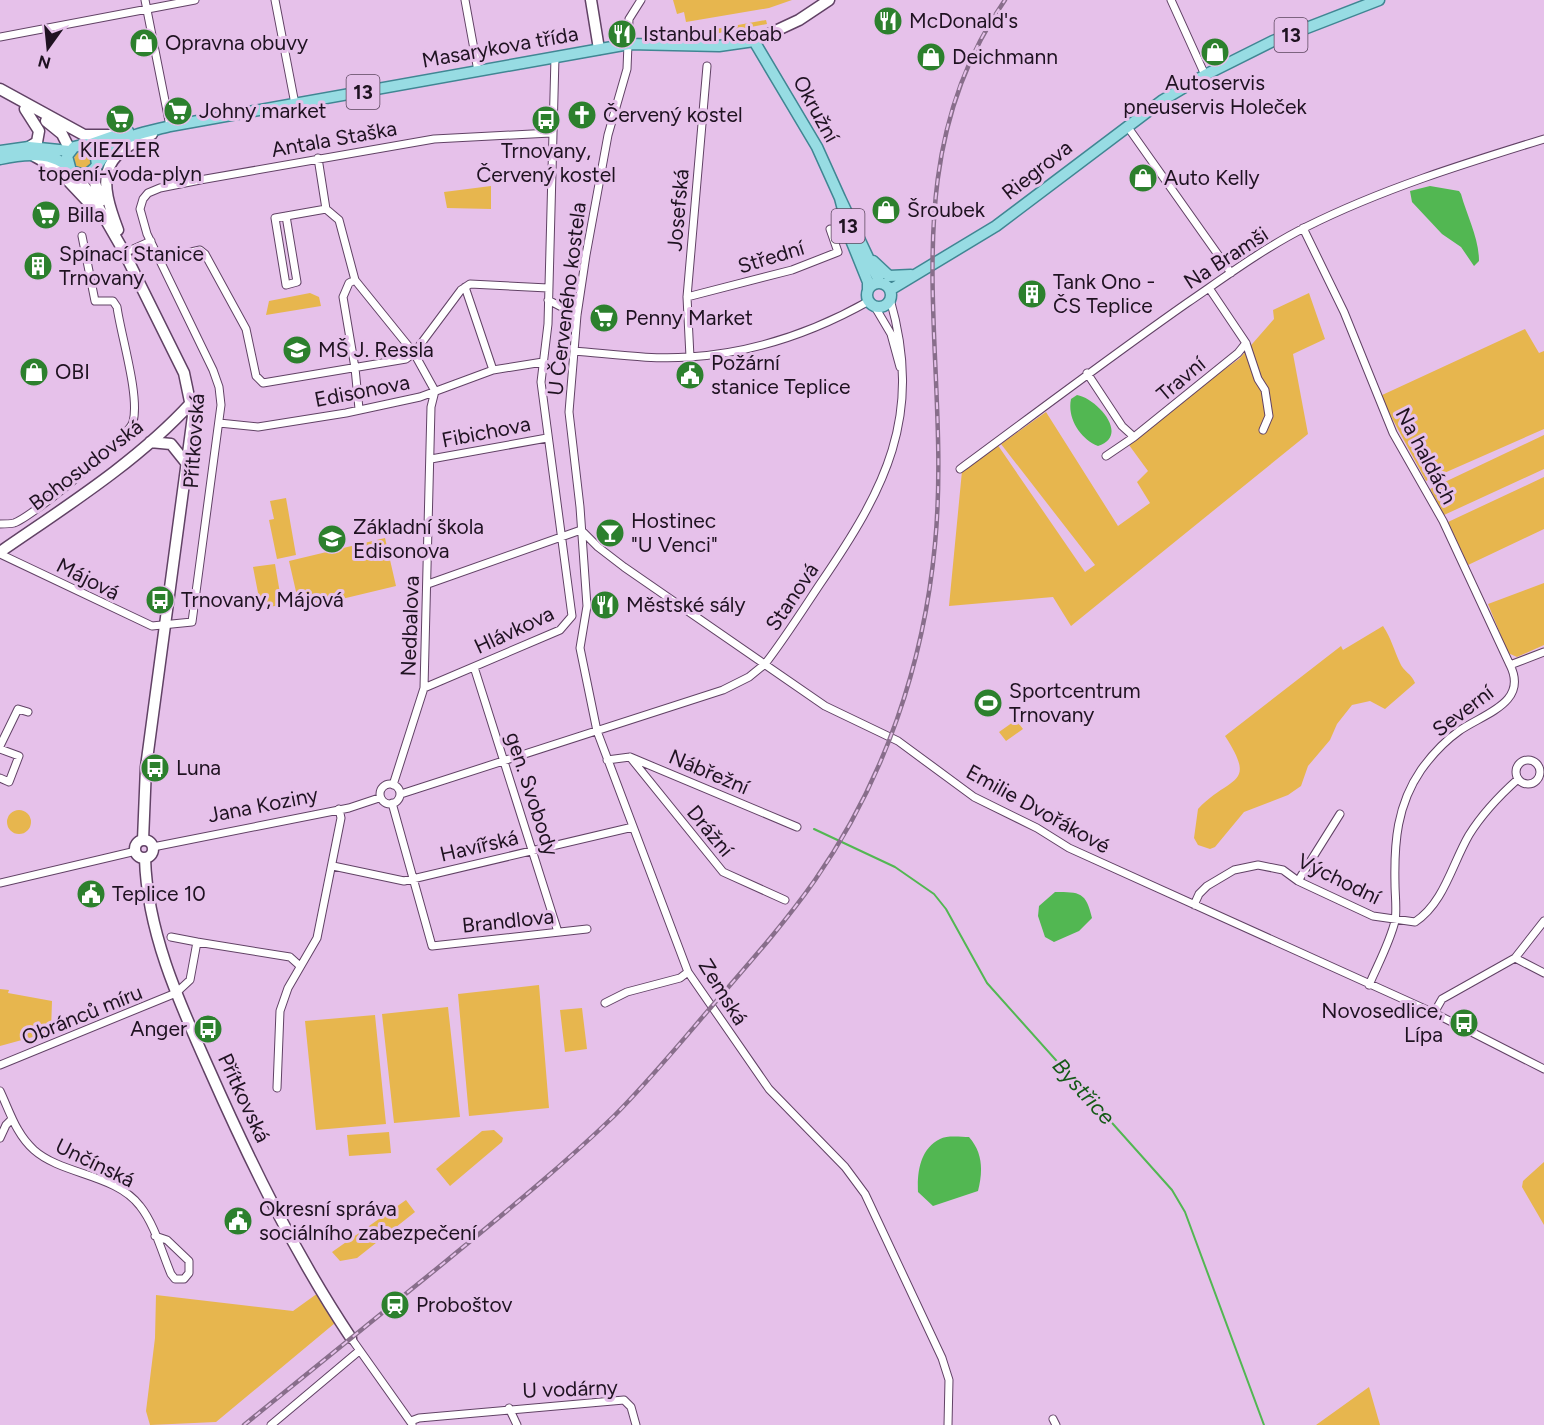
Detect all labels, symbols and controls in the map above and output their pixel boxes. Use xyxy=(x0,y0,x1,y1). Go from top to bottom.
restaurant icon: McDonald's xyxy=(872,5,904,37)
place label: McDonald's xyxy=(909,8,1018,33)
north arrow xyxy=(18,18,78,78)
restaurant icon: Istanbul Kebab xyxy=(606,18,638,50)
road number: 13 xyxy=(1274,18,1308,52)
street label: Masarykova třída xyxy=(420,20,580,73)
place label: Istanbul Kebab xyxy=(643,21,782,46)
shop icon: Opravna obuvy xyxy=(128,27,160,59)
place label: Opravna obuvy xyxy=(165,30,308,55)
shop icon: Autoservis pneuservis Holeček xyxy=(1199,36,1231,68)
shop icon: Deichmann xyxy=(915,41,947,73)
place label: Deichmann xyxy=(952,44,1058,69)
text: N xyxy=(36,51,53,73)
place label: Autoservis pneuservis Holeček xyxy=(1123,70,1308,119)
street label: Okružní xyxy=(788,71,845,147)
road number: 13 xyxy=(346,75,380,109)
supermarket icon: Johny market xyxy=(162,95,194,127)
place label: Johny market xyxy=(199,98,327,123)
church icon: Červený kostel xyxy=(566,99,598,131)
place label: Červený kostel xyxy=(603,102,743,127)
supermarket icon: KIEZLER topení-voda-plyn xyxy=(104,103,136,135)
bus stop icon: Trnovany, Červený kostel xyxy=(530,104,562,136)
street label: Antala Staška xyxy=(269,115,399,162)
street label: Riegrova xyxy=(997,134,1077,205)
place label: KIEZLER topení-voda-plyn xyxy=(38,137,202,186)
place label: Trnovany, Červený kostel xyxy=(476,138,616,187)
shop icon: Auto Kelly xyxy=(1127,162,1159,194)
place label: Auto Kelly xyxy=(1164,165,1260,190)
street label: Josefská xyxy=(661,168,694,252)
shop icon: Šroubek xyxy=(870,194,902,226)
place label: Šroubek xyxy=(907,197,986,222)
supermarket icon: Billa xyxy=(30,199,62,231)
street label: U Červeného kostela xyxy=(542,201,591,397)
place label: Billa xyxy=(67,202,105,227)
road number: 13 xyxy=(832,209,864,243)
street label: Na Bramši xyxy=(1179,221,1273,294)
street label: Střední xyxy=(735,234,808,278)
place label: Spínací Stanice Trnovany xyxy=(59,241,204,290)
building icon: Spínací Stanice Trnovany xyxy=(22,250,54,282)
place label: Tank Ono - ČS Teplice xyxy=(1053,269,1155,318)
building icon: Tank Ono - ČS Teplice xyxy=(1016,278,1048,310)
supermarket icon: Penny Market xyxy=(588,302,620,334)
place label: Penny Market xyxy=(625,305,753,330)
school or university icon: MŠ J. Ressla xyxy=(281,334,313,366)
place label: MŠ J. Ressla xyxy=(318,337,434,362)
place label: Požární stanice Teplice xyxy=(711,350,850,399)
street label: Travní xyxy=(1151,350,1211,406)
shop icon: OBI xyxy=(18,356,50,388)
place label: OBI xyxy=(55,359,90,384)
public building icon: Požární stanice Teplice xyxy=(674,359,706,391)
street label: Edisonova xyxy=(312,369,412,412)
street label: Přítkovská xyxy=(178,393,209,489)
street label: Na haldách xyxy=(1391,403,1462,508)
street label: Fibichova xyxy=(439,411,532,452)
street label: Bohosudovská xyxy=(24,414,148,516)
place label: Hostinec "U Venci" xyxy=(631,508,718,557)
place label: Základní škola Edisonova xyxy=(353,514,484,563)
bar icon: Hostinec "U Venci" xyxy=(594,517,626,549)
school or university icon: Základní škola Edisonova xyxy=(316,523,348,555)
street label: Májová xyxy=(53,552,124,605)
street label: Stanová xyxy=(760,558,823,635)
street label: Nedbalova xyxy=(395,575,424,677)
bus stop icon: Trnovany, Májová xyxy=(144,584,176,616)
place label: Trnovany, Májová xyxy=(181,587,344,612)
restaurant icon: Městské sály xyxy=(589,589,621,621)
place label: Městské sály xyxy=(626,592,746,617)
street label: Hlávkova xyxy=(470,600,558,659)
place label: Sportcentrum Trnovany xyxy=(1009,678,1141,727)
street label: Severní xyxy=(1427,679,1499,742)
sports icon: Sportcentrum Trnovany xyxy=(972,687,1004,719)
street label: gen. Svobody xyxy=(501,729,564,859)
street label: Nábřežní xyxy=(665,743,754,800)
bus stop icon: Luna xyxy=(139,752,171,784)
place label: Luna xyxy=(176,755,221,780)
street label: Emilie Dvořákové xyxy=(962,759,1114,858)
street label: Jana Koziny xyxy=(206,782,320,827)
street label: Drážní xyxy=(682,800,740,862)
street label: Havířská xyxy=(437,824,521,867)
street label: Východní xyxy=(1294,848,1386,910)
public building icon: Teplice 10 xyxy=(75,878,107,910)
place label: Teplice 10 xyxy=(112,881,206,906)
street label: Brandlova xyxy=(461,903,555,938)
street label: Zemská xyxy=(693,954,753,1029)
street label: Obránců míru xyxy=(18,979,146,1050)
place label: Novosedlice, Lípa xyxy=(1321,998,1443,1047)
bus stop icon: Novosedlice, Lípa xyxy=(1448,1007,1480,1039)
bus stop icon: Anger xyxy=(192,1013,224,1045)
place label: Anger xyxy=(130,1016,187,1041)
street label: Přítkovská xyxy=(213,1049,276,1146)
water label: Bystřice xyxy=(1047,1052,1121,1130)
street label: Unčínská xyxy=(52,1133,139,1192)
place label: Okresní správa sociálního zabezpečení xyxy=(259,1196,478,1245)
public building icon: Okresní správa sociálního zabezpečení xyxy=(222,1205,254,1237)
station icon: Proboštov xyxy=(379,1289,411,1321)
place label: Proboštov xyxy=(416,1292,512,1317)
street label: U vodárny xyxy=(522,1374,618,1403)

